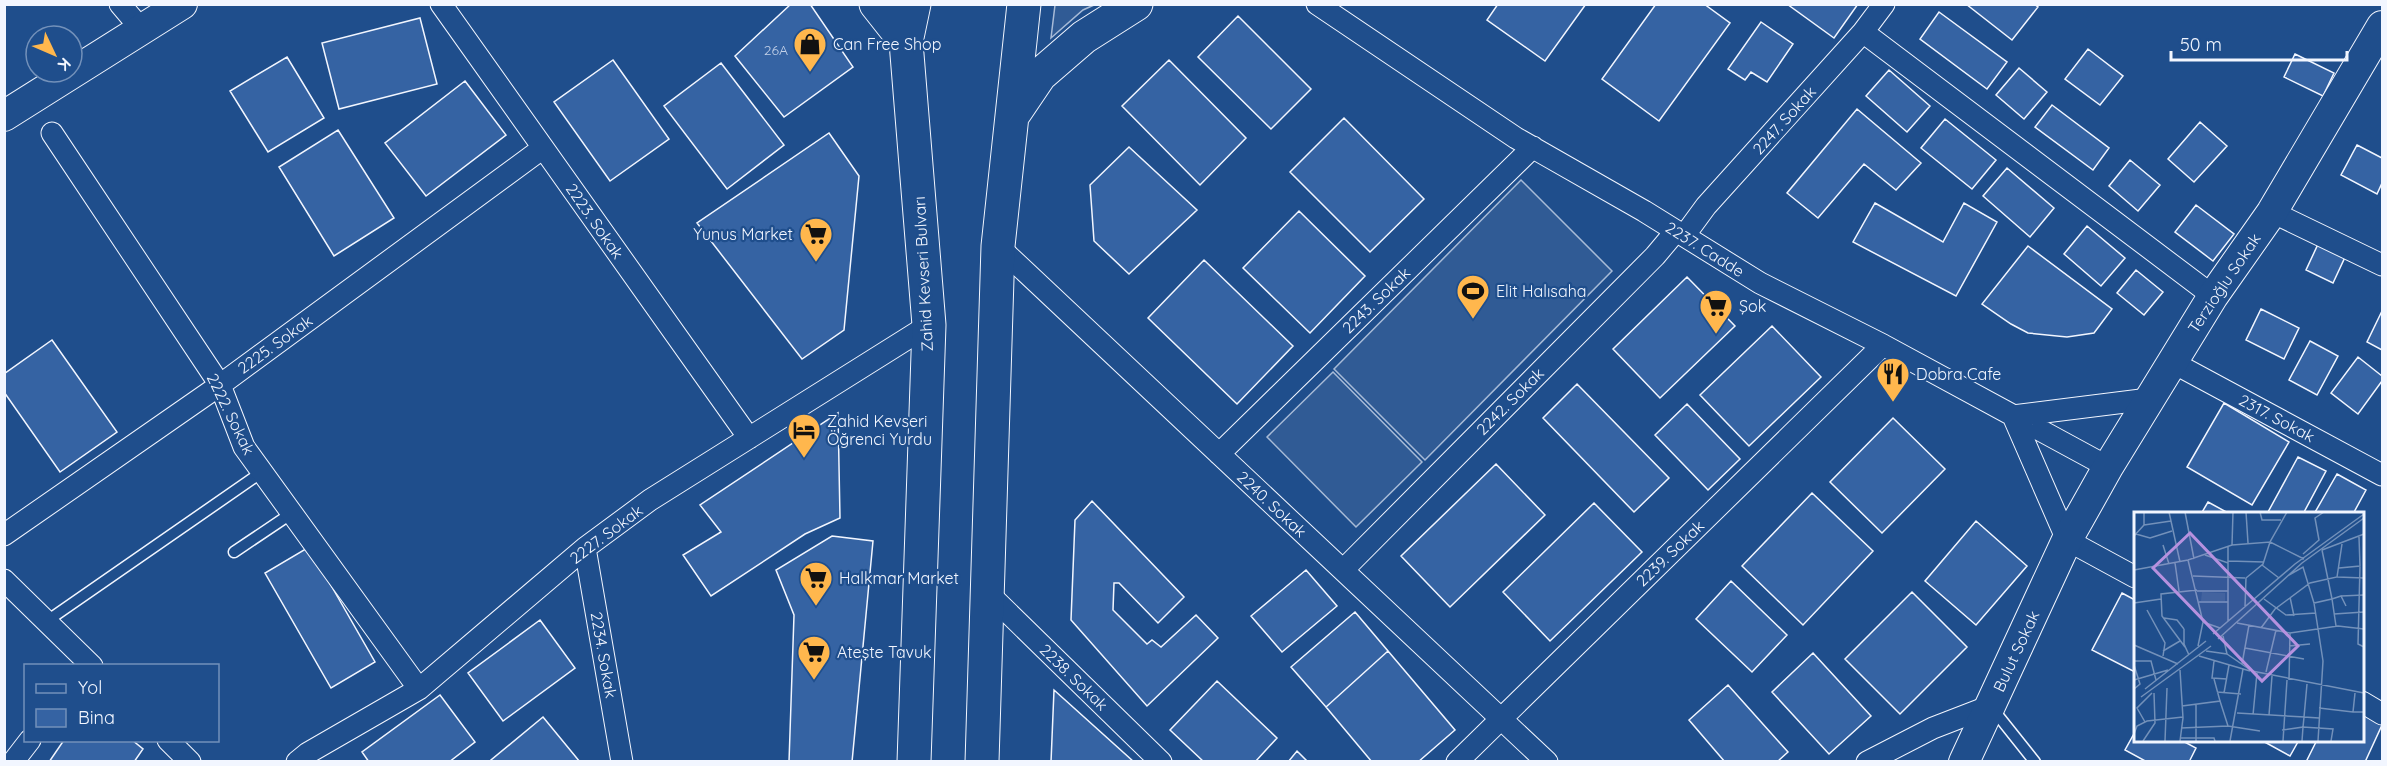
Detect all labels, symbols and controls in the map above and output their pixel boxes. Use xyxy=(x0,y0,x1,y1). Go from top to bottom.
north arrow xyxy=(24,24,84,84)
scale bar xyxy=(2171,24,2346,62)
shop icon: Can Free Shop xyxy=(792,26,828,73)
text: 50 m xyxy=(2180,33,2222,56)
place label: Can Free Shop xyxy=(833,34,941,54)
house number: 26A xyxy=(764,41,788,59)
text: K xyxy=(54,54,76,75)
street label: 2247. Sokak xyxy=(1748,82,1820,158)
street label: 2223. Sokak xyxy=(562,179,628,263)
street label: Zahid Kevseri Bulvarı xyxy=(909,196,937,352)
supermarket icon: Yunus Market xyxy=(798,216,834,263)
street label: 2237. Cadde xyxy=(1662,217,1748,281)
place label: Yunus Market xyxy=(693,224,793,244)
street label: Terzioğlu Sokak xyxy=(2183,229,2265,337)
street label: 2243. Sokak xyxy=(1338,263,1414,337)
sports icon: Elit Halısaha xyxy=(1455,273,1491,320)
place label: Elit Halısaha xyxy=(1496,281,1586,301)
supermarket icon: Şok xyxy=(1698,288,1734,335)
place label: Şok xyxy=(1739,296,1766,316)
street label: 2225. Sokak xyxy=(234,310,316,378)
restaurant icon: Dobra Cafe xyxy=(1875,356,1911,403)
street label: 2242. Sokak xyxy=(1472,363,1548,439)
place label: Dobra Cafe xyxy=(1916,364,2001,384)
street label: 2222. Sokak xyxy=(203,370,259,458)
street label: 2317. Sokak xyxy=(2236,390,2318,446)
place label: Zahid Kevseri Öğrenci Yurdu xyxy=(827,411,932,449)
hotel icon: Zahid Kevseri Öğrenci Yurdu xyxy=(786,412,822,459)
street label: 2240. Sokak xyxy=(1233,467,1311,541)
street label: 2227. Sokak xyxy=(566,500,646,568)
inset map xyxy=(2134,512,2363,742)
street label: 2239. Sokak xyxy=(1632,516,1708,590)
supermarket icon: Halkmar Market xyxy=(798,560,834,607)
place label: Halkmar Market xyxy=(839,568,959,588)
street label: Bulut Sokak xyxy=(1988,607,2044,695)
street label: 2234. Sokak xyxy=(587,610,621,700)
supermarket icon: Ateşte Tavuk xyxy=(796,634,832,681)
street label: 2238. Sokak xyxy=(1036,639,1112,715)
place label: Ateşte Tavuk xyxy=(837,642,932,662)
legend xyxy=(24,664,219,742)
text: Yol xyxy=(78,676,102,699)
text: Bina xyxy=(78,706,115,729)

